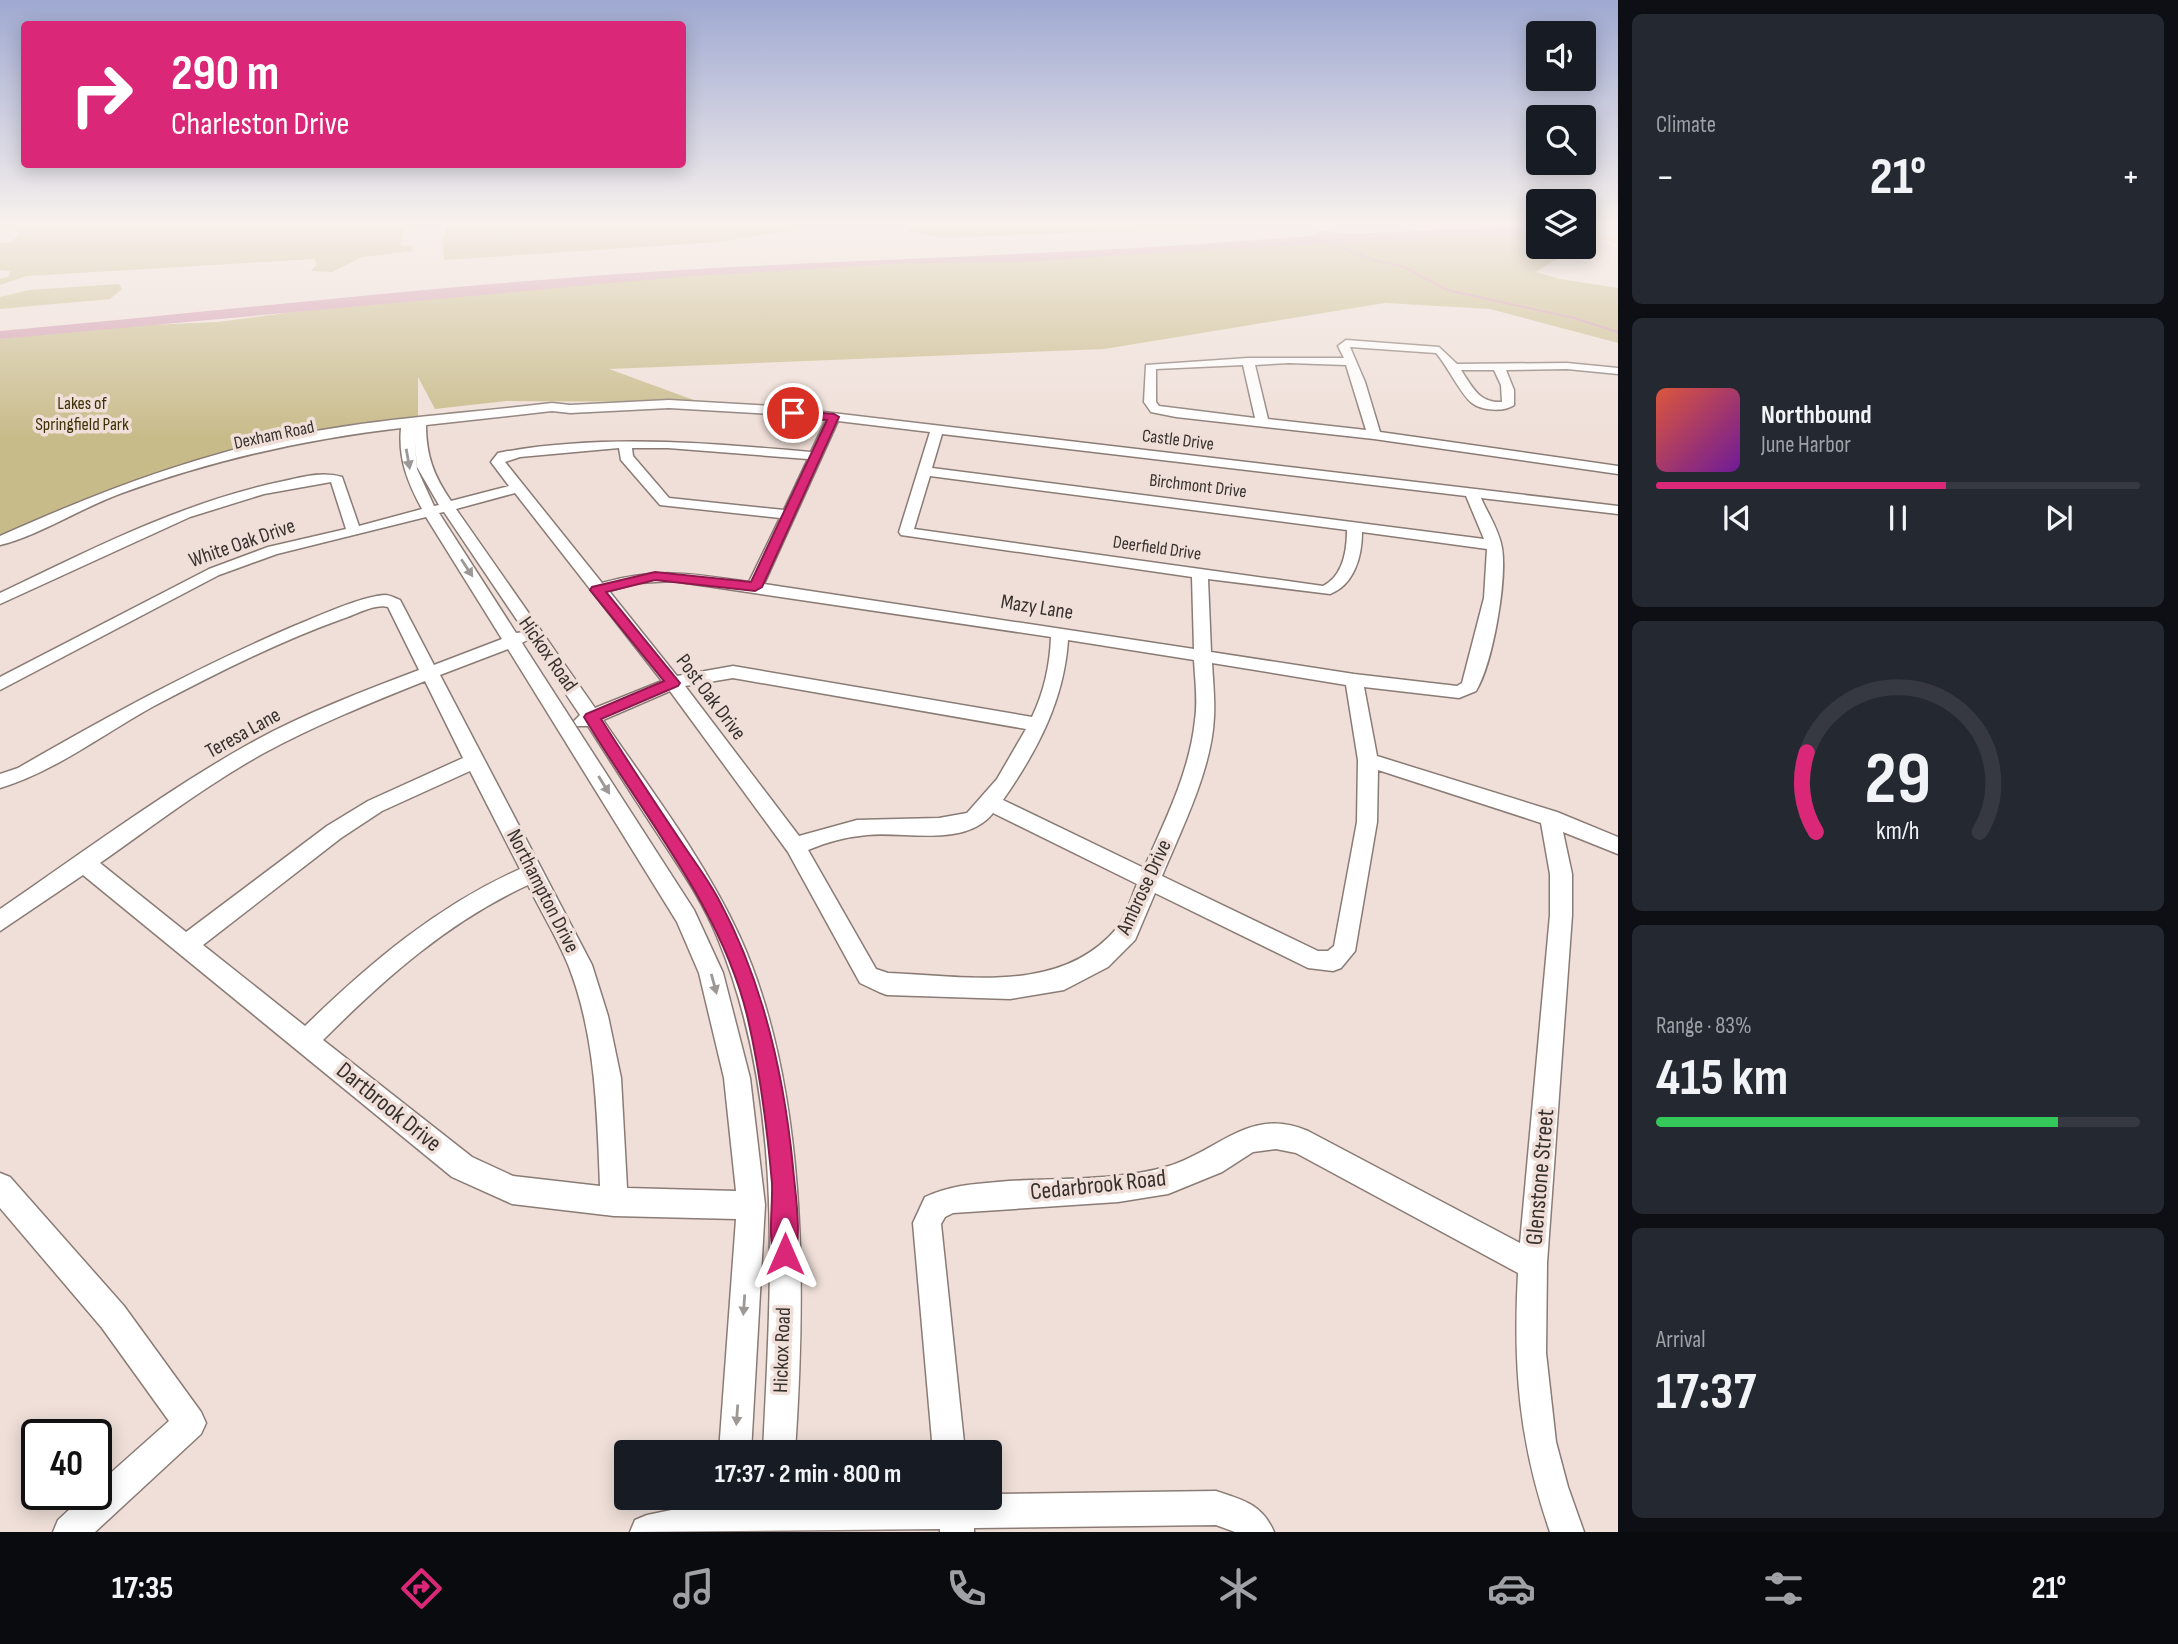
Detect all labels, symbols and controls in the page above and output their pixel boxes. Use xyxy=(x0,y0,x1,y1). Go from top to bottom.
map controls xyxy=(1526,21,1596,259)
button: sound xyxy=(1526,21,1596,91)
text: 290 m xyxy=(171,45,279,104)
icon: right xyxy=(56,49,147,140)
text: Charleston Drive xyxy=(171,105,349,144)
button: search xyxy=(1526,105,1596,175)
text: Climate xyxy=(1656,111,1716,139)
text: 21° xyxy=(1870,146,1926,209)
text: − xyxy=(1656,155,1675,200)
text: + xyxy=(2121,155,2140,200)
button: layers xyxy=(1526,189,1596,259)
pin xyxy=(763,383,823,443)
park label: Lakes of Springfield Park xyxy=(35,393,129,435)
icon: arrive xyxy=(774,394,812,432)
text: Northbound xyxy=(1761,400,1872,431)
street label: Dexham Road xyxy=(232,416,316,454)
street label: Castle Drive xyxy=(1141,425,1215,455)
text: June Harbor xyxy=(1761,431,1851,459)
one-way arrow xyxy=(403,448,414,470)
street label: Birchmont Drive xyxy=(1148,470,1248,502)
icon: previous xyxy=(1718,499,1756,537)
icon: pause xyxy=(1879,499,1917,537)
icon: next xyxy=(2040,499,2078,537)
street label: White Oak Drive xyxy=(186,513,298,573)
street label: Deerfield Drive xyxy=(1111,531,1203,565)
one-way arrow xyxy=(460,559,473,578)
street label: Mazy Lane xyxy=(999,589,1075,625)
street label: Hickox Road xyxy=(513,612,583,696)
street label: Post Oak Drive xyxy=(671,649,751,745)
street label: Teresa Lane xyxy=(201,702,285,764)
text: 29 xyxy=(1865,736,1931,824)
one-way arrow xyxy=(598,776,611,795)
text: km/h xyxy=(1876,816,1920,847)
street label: Northampton Drive xyxy=(501,825,585,957)
street label: Ambrose Drive xyxy=(1111,836,1177,939)
one-way arrow xyxy=(709,973,720,995)
text: Range · 83% xyxy=(1656,1012,1752,1040)
text: 415 km xyxy=(1656,1047,1788,1110)
street label: Dartbrook Drive xyxy=(331,1056,447,1158)
street label: Glenstone Street xyxy=(1520,1108,1560,1246)
street label: Cedarbrook Road xyxy=(1029,1163,1167,1207)
position arrow xyxy=(748,1217,822,1291)
one-way arrow xyxy=(739,1294,750,1316)
street label: Hickox Road xyxy=(768,1307,796,1393)
text: Arrival xyxy=(1656,1326,1705,1354)
text: 17:37 xyxy=(1656,1361,1756,1424)
one-way arrow xyxy=(731,1405,742,1427)
speed limit sign: 40 xyxy=(21,1419,112,1510)
text: 17:37 · 2 min · 800 m xyxy=(715,1459,901,1490)
icon: directions xyxy=(397,1564,446,1613)
icon: music xyxy=(669,1564,718,1613)
icon: phone xyxy=(942,1564,991,1613)
icon: climate xyxy=(1214,1564,1263,1613)
icon: car xyxy=(1487,1564,1536,1613)
icon: filters xyxy=(1759,1564,1808,1613)
text: 17:35 xyxy=(112,1569,173,1608)
text: 21° xyxy=(2031,1569,2066,1608)

